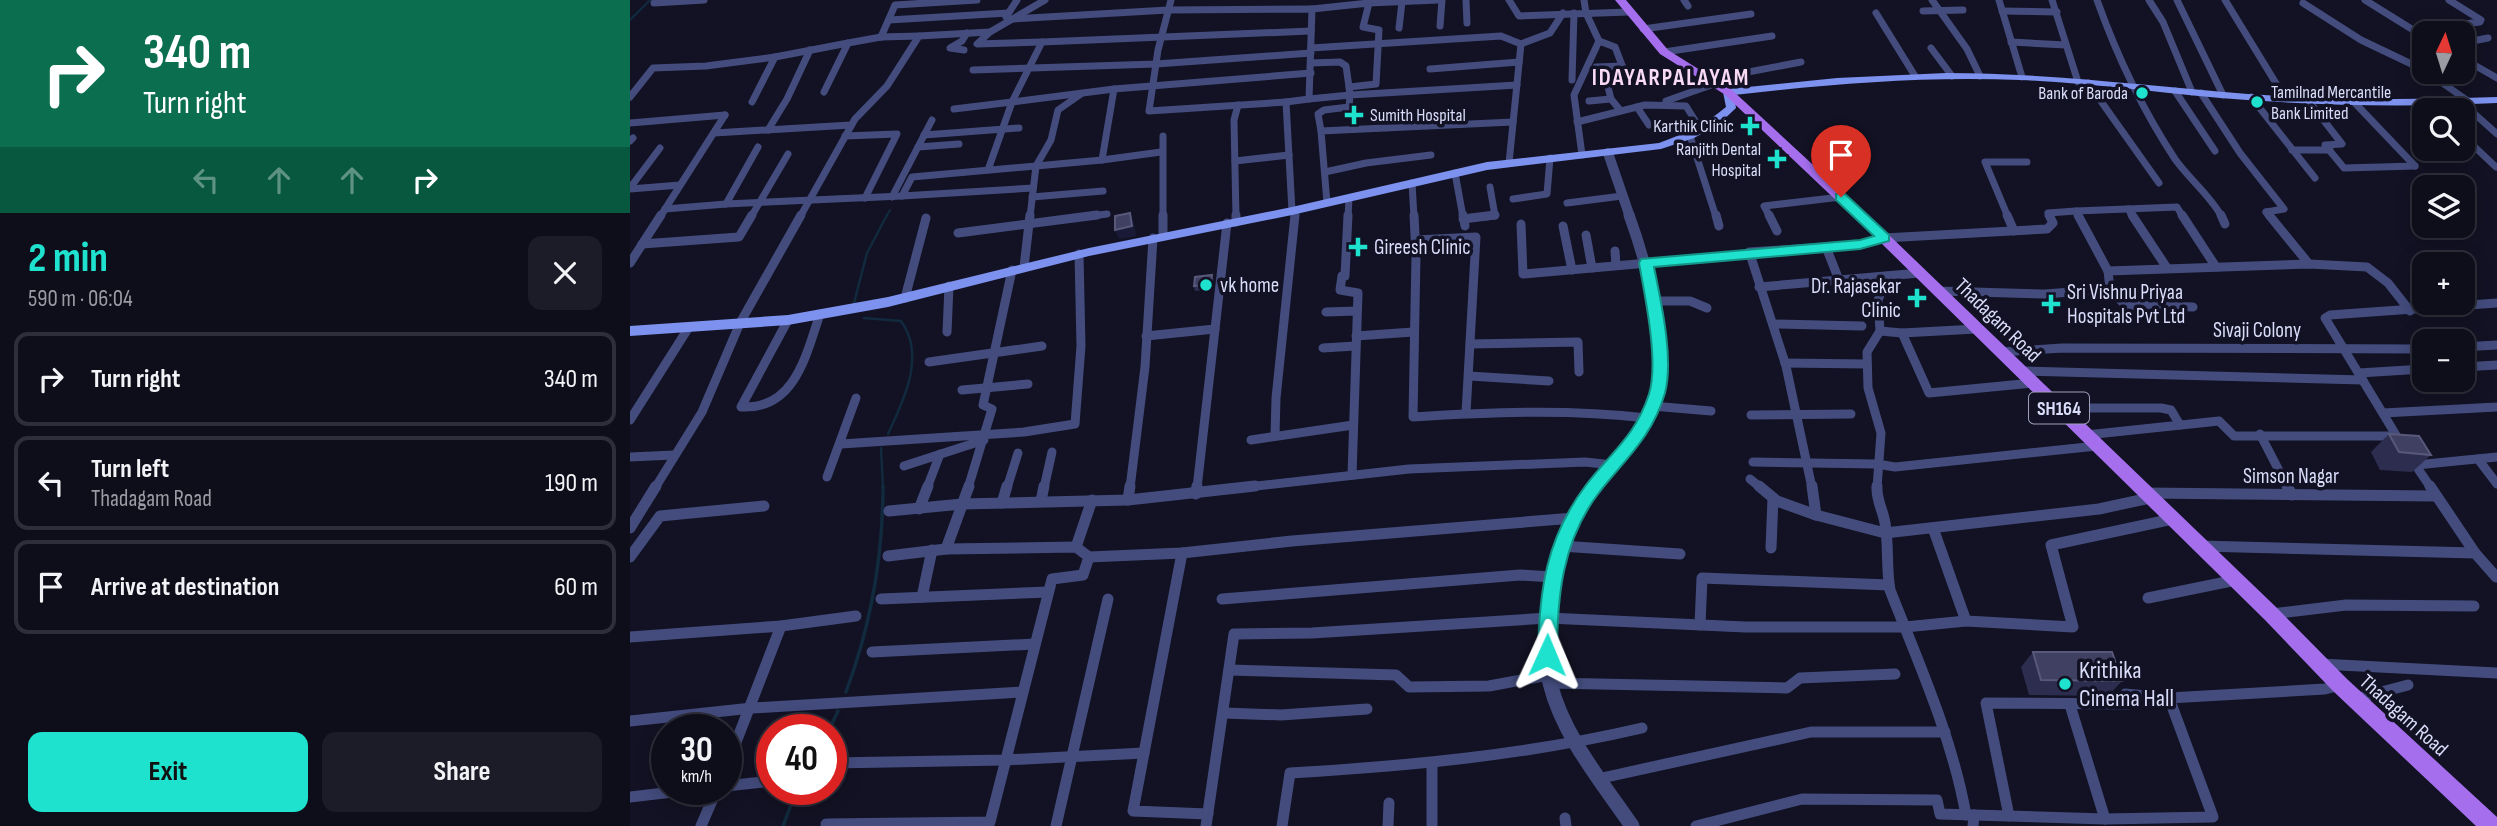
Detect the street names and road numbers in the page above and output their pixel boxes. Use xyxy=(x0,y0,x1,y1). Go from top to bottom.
street label: Thadagam Road xyxy=(1949,273,2046,368)
street label: Sivaji Colony xyxy=(2213,318,2301,343)
road number: SH164 xyxy=(2029,392,2089,424)
street label: Simson Nagar xyxy=(2243,464,2339,489)
street label: Thadagam Road xyxy=(2354,669,2453,762)

